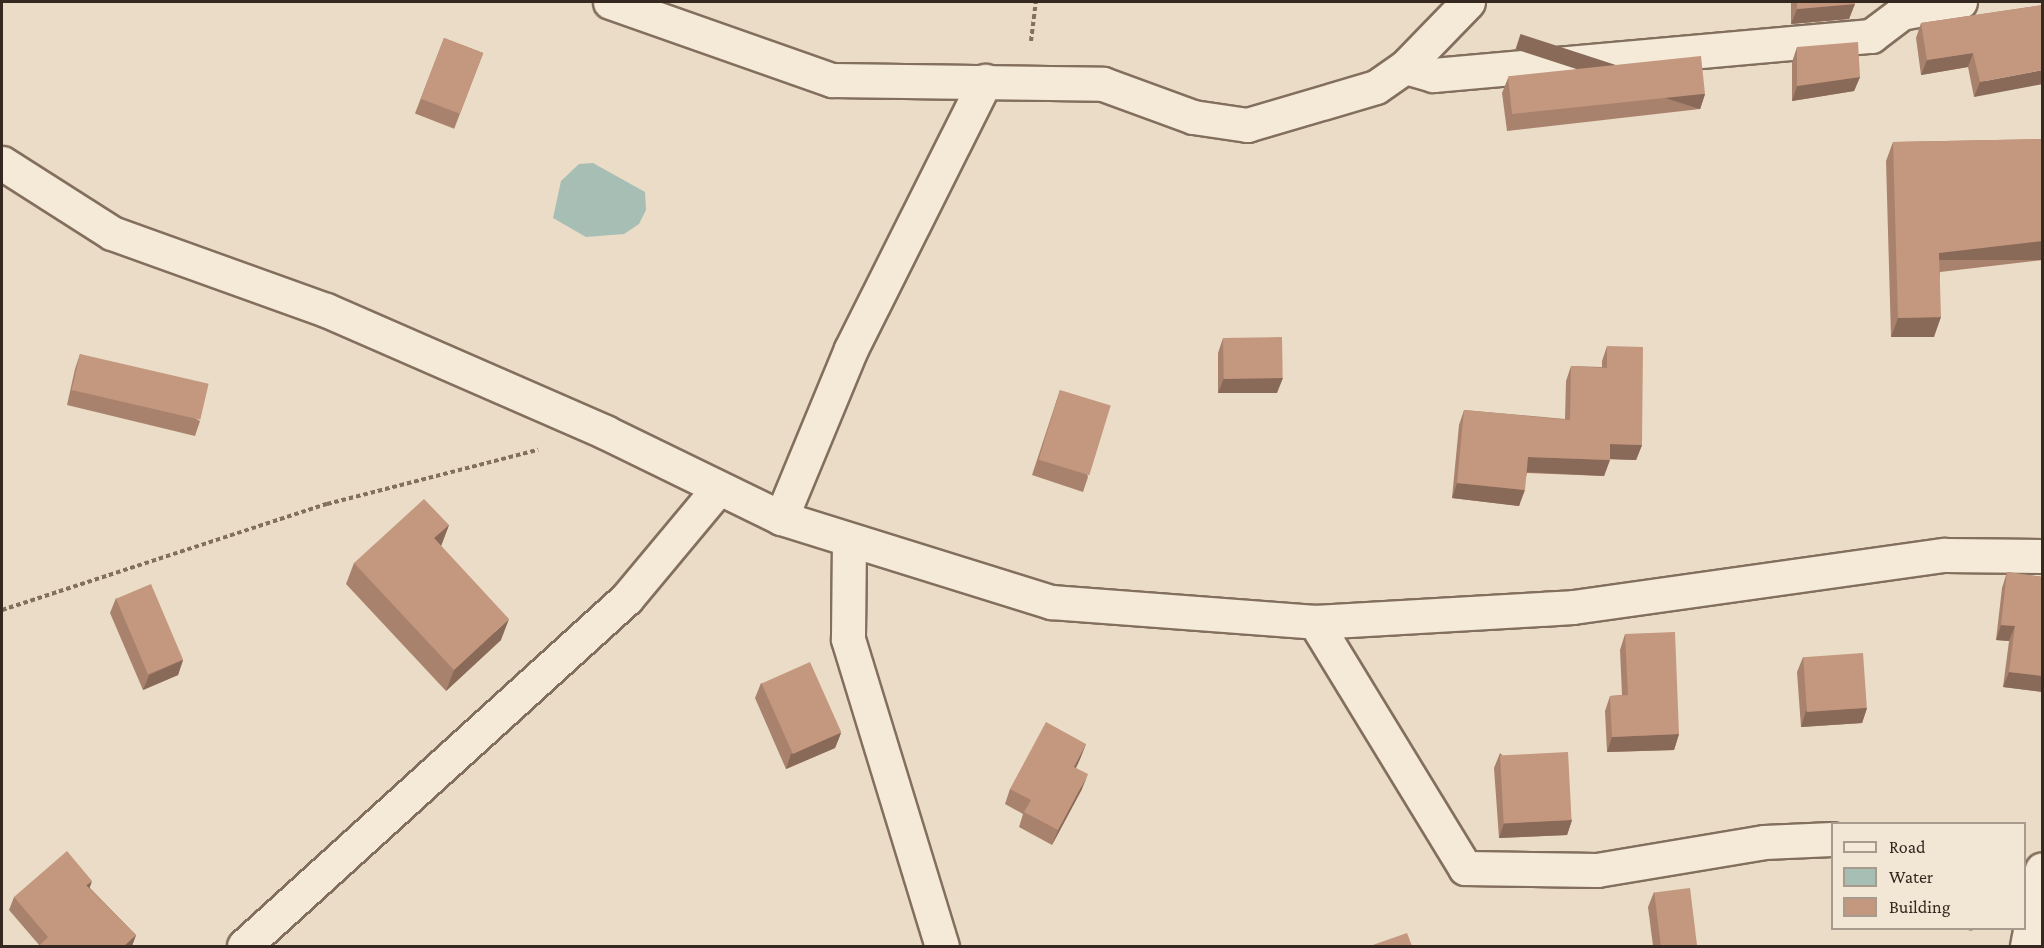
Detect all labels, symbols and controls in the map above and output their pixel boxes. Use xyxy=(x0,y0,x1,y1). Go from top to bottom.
legend xyxy=(1831,822,2026,930)
text: Road xyxy=(1889,837,1926,857)
text: Water xyxy=(1889,867,1933,887)
text: Building xyxy=(1889,897,1950,917)

